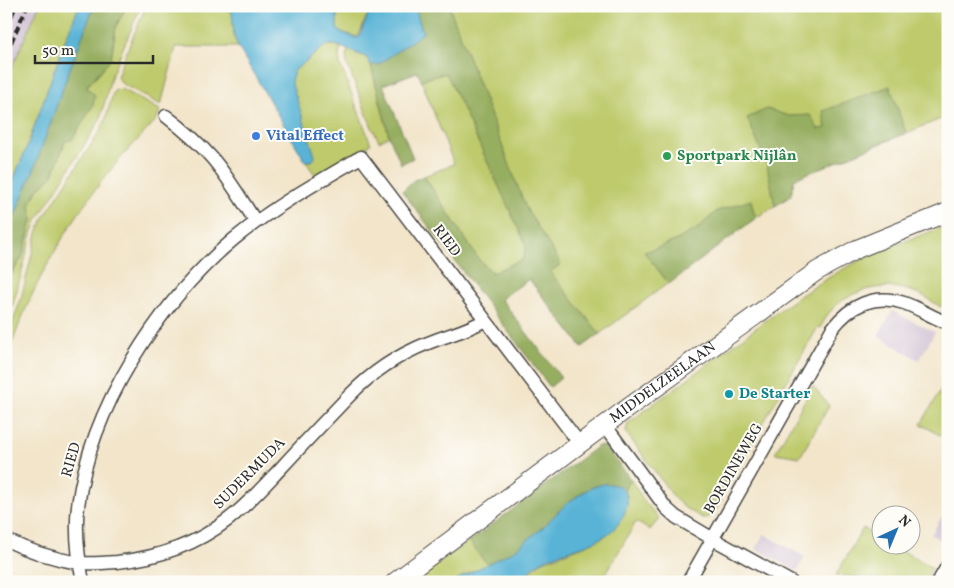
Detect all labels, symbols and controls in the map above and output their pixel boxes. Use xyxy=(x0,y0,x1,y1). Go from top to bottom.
scale bar xyxy=(35,32,152,64)
text: 50 m xyxy=(42,41,74,62)
place label: Vital Effect xyxy=(266,126,344,147)
marker: Vital Effect xyxy=(250,130,262,142)
place label: Sportpark Nijlân xyxy=(677,146,797,167)
marker: Sportpark Nijlân xyxy=(661,150,673,162)
street label: RIED xyxy=(427,220,465,262)
street label: MIDDELZEELAAN xyxy=(605,337,720,428)
place label: De Starter xyxy=(739,384,810,405)
marker: De Starter xyxy=(723,388,735,400)
street label: BORDINEWEG xyxy=(700,420,768,518)
street label: SUDERMUDA xyxy=(209,433,291,515)
street label: RIED xyxy=(57,440,87,480)
north arrow xyxy=(872,506,922,556)
text: N xyxy=(894,511,914,532)

